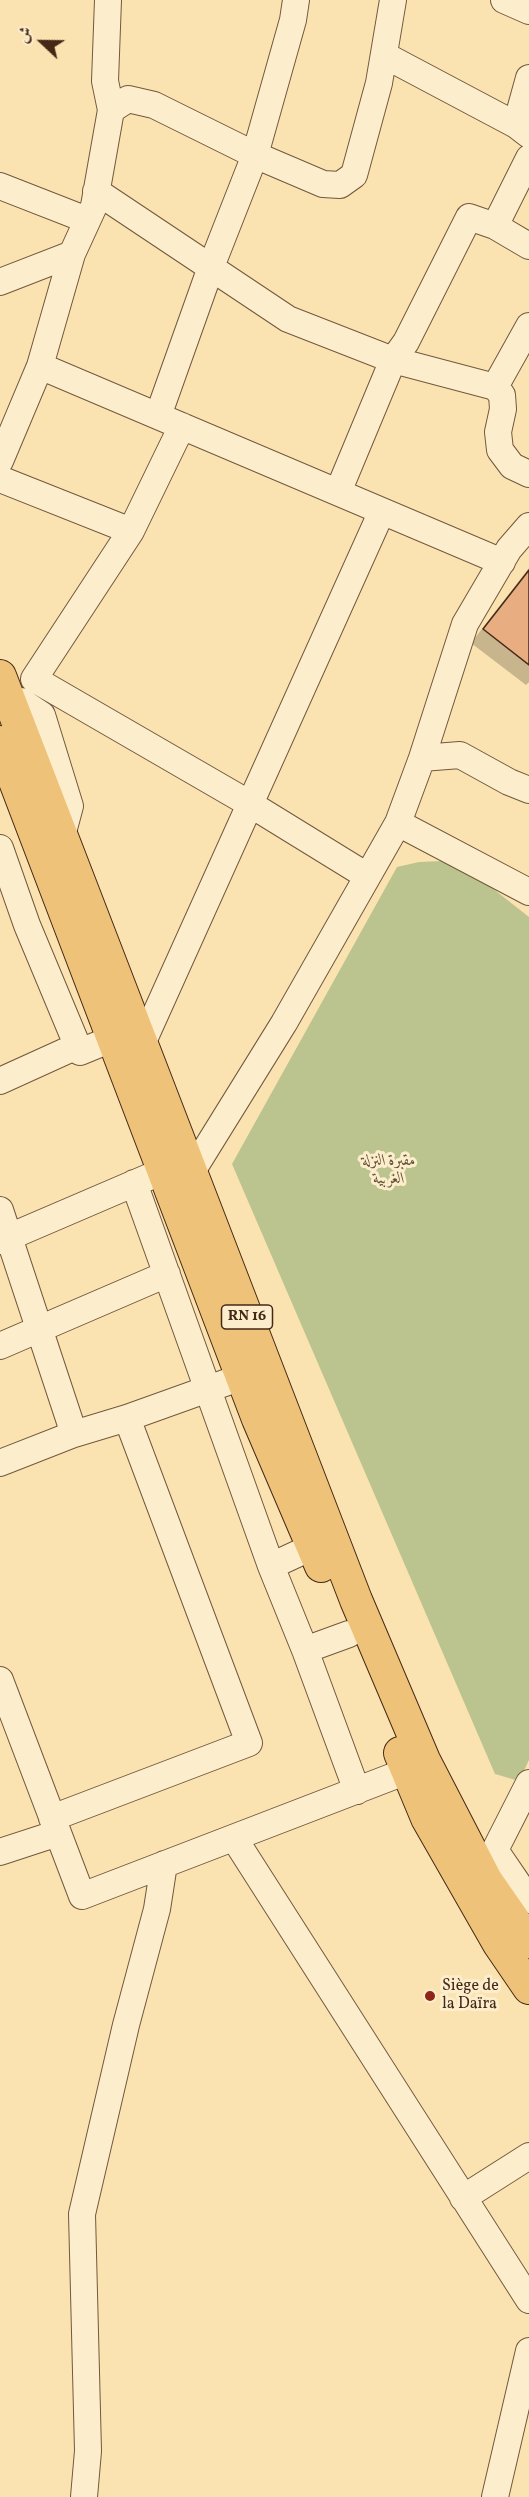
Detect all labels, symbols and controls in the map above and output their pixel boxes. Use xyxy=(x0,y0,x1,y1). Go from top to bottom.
north arrow xyxy=(12,12,72,72)
text: ش xyxy=(12,24,38,47)
park label: مقبرة النزلة الغربية xyxy=(362,1152,416,1190)
road number: RN 16 xyxy=(222,1305,272,1329)
place label: Siège de la Daïra xyxy=(442,1977,499,2015)
marker: Siège de la Daïra xyxy=(423,1989,437,2003)

